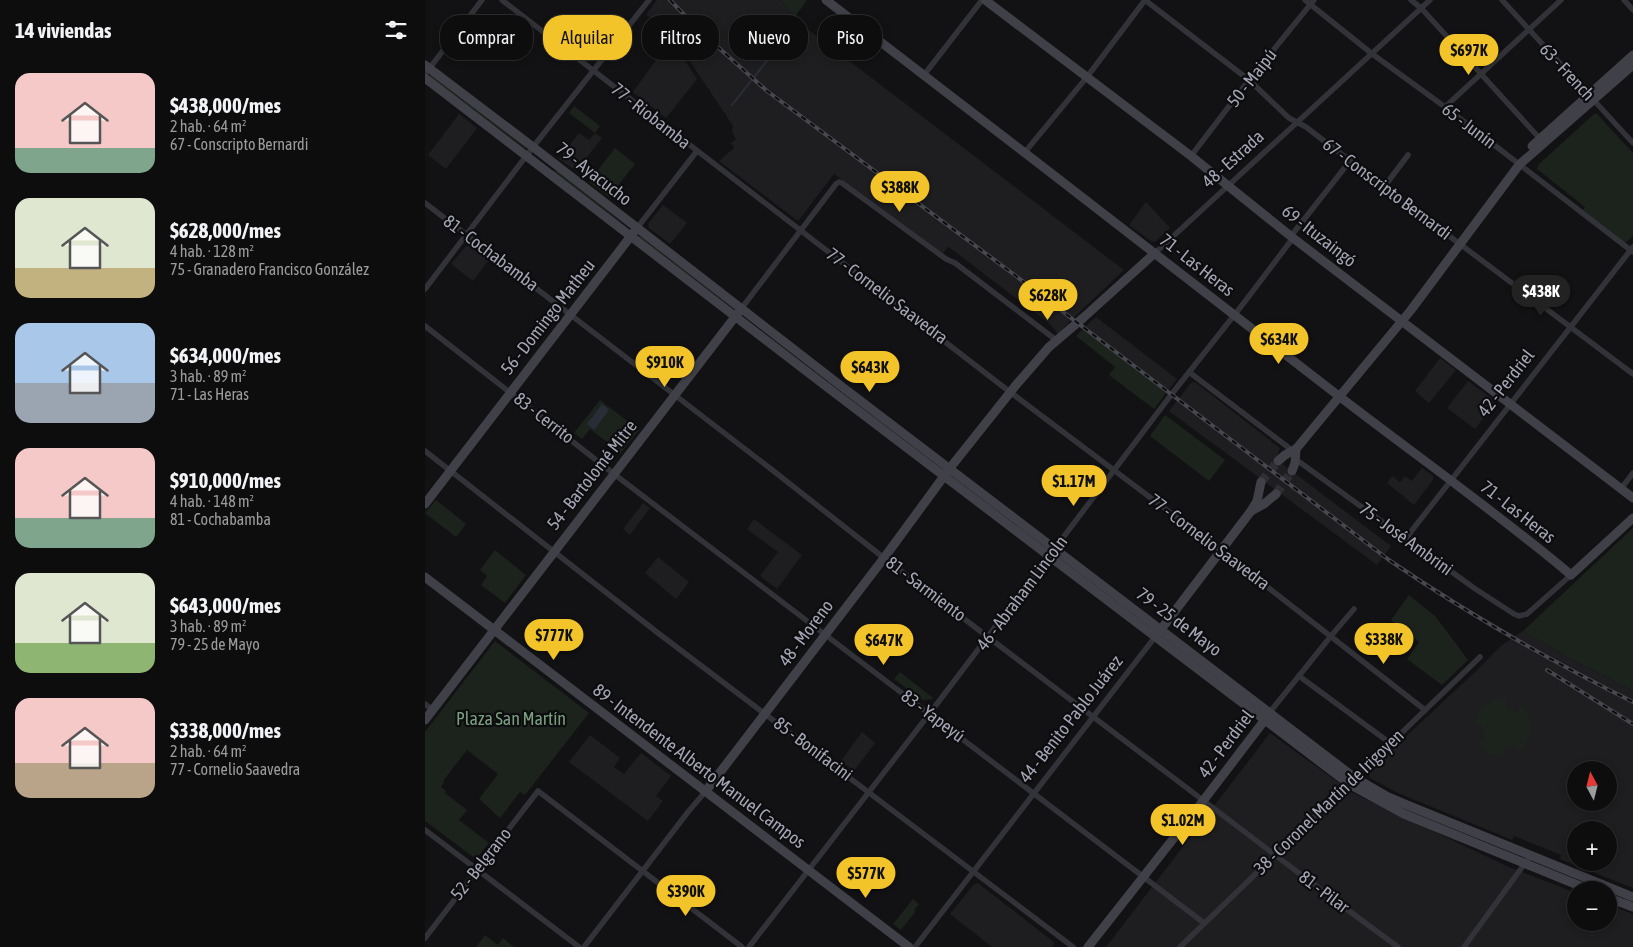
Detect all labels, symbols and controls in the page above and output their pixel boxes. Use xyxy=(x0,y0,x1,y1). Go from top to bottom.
chip: Comprar xyxy=(440,15,533,60)
chip: Alquilar xyxy=(543,15,632,60)
chip: Filtros xyxy=(642,15,719,60)
chip: Nuevo xyxy=(729,15,808,60)
chip: Piso xyxy=(818,15,882,60)
icon: filters xyxy=(382,16,410,44)
text: 14 viviendas xyxy=(15,18,111,42)
pin: $697K xyxy=(1434,34,1504,76)
street label: 63 - French xyxy=(1536,39,1599,105)
text: $697K xyxy=(1450,41,1488,59)
street label: 50 - Maipú xyxy=(1222,44,1281,111)
street label: 77 - Riobamba xyxy=(608,78,695,153)
icon: home xyxy=(55,93,115,153)
text: $438,000/mes xyxy=(170,93,281,117)
street label: 65 - Junín xyxy=(1438,98,1501,153)
text: 2 hab. · 64 m² xyxy=(170,117,246,135)
street label: 48 - Estrada xyxy=(1197,125,1268,192)
street label: 67 - Conscripto Bernardi xyxy=(1319,133,1456,244)
text: 67 - Conscripto Bernardi xyxy=(170,135,308,153)
street label: 79 - Ayacucho xyxy=(552,138,636,210)
pin: $388K xyxy=(865,170,935,213)
text: $388K xyxy=(881,178,919,196)
street label: 69 - Ituzaingó xyxy=(1278,200,1361,271)
street label: 81 - Cochabamba xyxy=(440,210,543,295)
icon: home xyxy=(55,218,115,278)
text: $628,000/mes xyxy=(170,218,281,242)
street label: 71 - Las Heras xyxy=(1156,229,1239,300)
text: 4 hab. · 128 m² xyxy=(170,242,254,260)
street label: 77 - Cornelio Saavedra xyxy=(823,243,952,348)
street label: 56 - Domingo Matheu xyxy=(496,255,599,378)
text: 75 - Granadero Francisco González xyxy=(170,260,369,278)
pin: $438K xyxy=(1506,274,1576,317)
pin: $628K xyxy=(1013,278,1083,321)
text: $438K xyxy=(1522,282,1560,300)
text: $628K xyxy=(1029,286,1067,304)
pin: $634K xyxy=(1244,322,1314,365)
text: $634K xyxy=(1260,330,1298,348)
icon: home xyxy=(55,343,115,403)
text: $634,000/mes xyxy=(170,343,281,367)
street label: 42 - Perdriel xyxy=(1473,345,1538,420)
pin: $910K xyxy=(630,346,700,388)
pin: $643K xyxy=(835,350,905,393)
text: $910K xyxy=(646,353,684,371)
text: $643K xyxy=(851,358,889,376)
text: 3 hab. · 89 m² xyxy=(170,367,246,385)
text: 71 - Las Heras xyxy=(170,385,249,403)
street label: 83 - Cerrito xyxy=(510,388,579,448)
street label: 54 - Bartolomé Mitre xyxy=(542,416,641,534)
pin: $1.17M xyxy=(1033,464,1115,507)
icon: home xyxy=(55,468,115,528)
text: $910,000/mes xyxy=(170,468,281,492)
text: $1.17M xyxy=(1053,472,1095,490)
street label: 71 - Las Heras xyxy=(1477,476,1560,547)
street label: 77 - Cornelio Saavedra xyxy=(1145,489,1274,594)
text: 4 hab. · 148 m² xyxy=(170,492,254,510)
street label: 75 - José Ambrini xyxy=(1356,498,1457,579)
text: 81 - Cochabamba xyxy=(170,510,271,528)
street label: 46 - Abraham Lincoln xyxy=(972,531,1072,654)
street label: 81 - Sarmiento xyxy=(882,552,971,626)
street label: 79 - 25 de Mayo xyxy=(1133,583,1226,660)
icon: home xyxy=(55,593,115,653)
text: $643,000/mes xyxy=(170,593,281,617)
street label: 48 - Moreno xyxy=(774,595,837,670)
text: 3 hab. · 89 m² xyxy=(170,617,246,635)
pin: $777K xyxy=(519,618,589,661)
pin: $338K xyxy=(1349,622,1419,665)
pin: $647K xyxy=(849,624,919,666)
text: $777K xyxy=(535,626,573,644)
text: $338K xyxy=(1365,630,1403,648)
text: $647K xyxy=(865,631,903,649)
text: 79 - 25 de Mayo xyxy=(170,635,260,653)
street label: 44 - Benito Pablo Juárez xyxy=(1014,651,1127,786)
street label: 89 - Intendente Alberto Manuel Campos xyxy=(589,679,809,852)
street label: 83 - Yapeyú xyxy=(897,685,969,746)
street label: 42 - Perdriel xyxy=(1193,705,1258,782)
park label: Plaza San Martín xyxy=(456,708,566,729)
street label: 85 - Bonifacini xyxy=(770,712,857,785)
icon: home xyxy=(55,718,115,778)
text: $338,000/mes xyxy=(170,718,281,742)
street label: 38 - Coronel Martín de Irigoyen xyxy=(1249,725,1408,879)
text: 2 hab. · 64 m² xyxy=(170,742,246,760)
text: 77 - Cornelio Saavedra xyxy=(170,760,300,778)
north arrow xyxy=(1567,761,1617,811)
map controls xyxy=(1567,761,1617,931)
pin: $1.02M xyxy=(1142,804,1224,846)
text: $1.02M xyxy=(1162,811,1204,829)
button: + xyxy=(1567,821,1617,871)
street label: 52 - Belgrano xyxy=(446,823,515,904)
pin: $577K xyxy=(831,856,901,899)
text: $577K xyxy=(847,864,885,882)
street label: 81 - Pilar xyxy=(1295,866,1354,918)
pin: $390K xyxy=(651,874,721,917)
button: − xyxy=(1567,881,1617,931)
text: $390K xyxy=(667,882,705,900)

